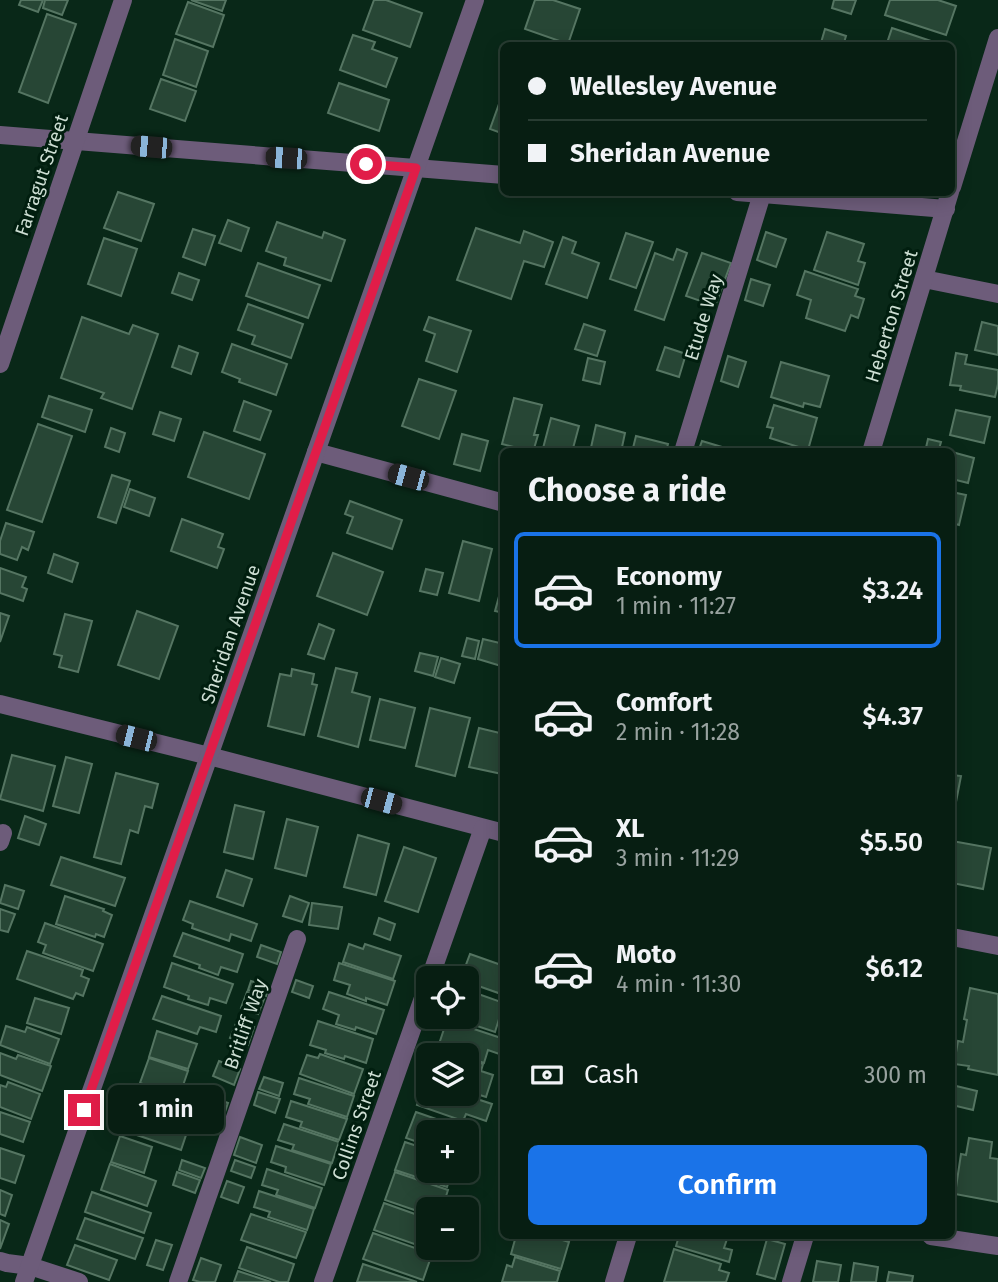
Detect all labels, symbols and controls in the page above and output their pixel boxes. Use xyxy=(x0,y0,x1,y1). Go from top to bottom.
text: Wellesley Avenue xyxy=(570,71,777,102)
street label: Farragut Street xyxy=(10,111,73,239)
car xyxy=(130,135,173,159)
text: Sheridan Avenue xyxy=(570,138,770,169)
car xyxy=(265,146,308,170)
route start xyxy=(350,148,382,180)
street label: Heberton Street xyxy=(860,247,923,385)
street label: Etude Way xyxy=(679,271,728,363)
car xyxy=(385,461,432,493)
text: Choose a ride xyxy=(528,471,726,509)
icon: car xyxy=(532,559,595,622)
text: Economy xyxy=(616,561,722,592)
street label: Sheridan Avenue xyxy=(196,562,265,707)
text: $3.24 xyxy=(862,575,923,606)
text: 1 min · 11:27 xyxy=(616,592,736,620)
icon: car xyxy=(532,685,595,748)
text: Comfort xyxy=(616,687,712,718)
text: $4.37 xyxy=(862,701,923,732)
text: 2 min · 11:28 xyxy=(616,718,740,746)
car xyxy=(114,723,159,753)
car xyxy=(358,785,405,817)
icon: car xyxy=(532,811,595,874)
text: XL xyxy=(616,813,644,844)
text: $5.50 xyxy=(860,827,923,858)
text: 3 min · 11:29 xyxy=(616,844,739,872)
icon: car xyxy=(532,937,595,1000)
text: Moto xyxy=(616,939,676,970)
text: $6.12 xyxy=(866,953,923,984)
map controls xyxy=(416,966,479,1260)
button: locate xyxy=(416,966,479,1029)
text: 4 min · 11:30 xyxy=(616,970,741,998)
street label: Britliff Way xyxy=(219,975,272,1072)
button: layers xyxy=(416,1043,479,1106)
icon: cash xyxy=(528,1056,566,1094)
text: Cash xyxy=(584,1059,640,1090)
text: 300 m xyxy=(864,1061,927,1089)
street label: Collins Street xyxy=(327,1067,386,1183)
callout: 1 min xyxy=(108,1086,224,1134)
route end xyxy=(68,1094,100,1126)
text: 1 min xyxy=(138,1095,194,1123)
button: + xyxy=(416,1120,479,1183)
button: Confirm xyxy=(528,1145,927,1225)
button: − xyxy=(416,1197,479,1260)

